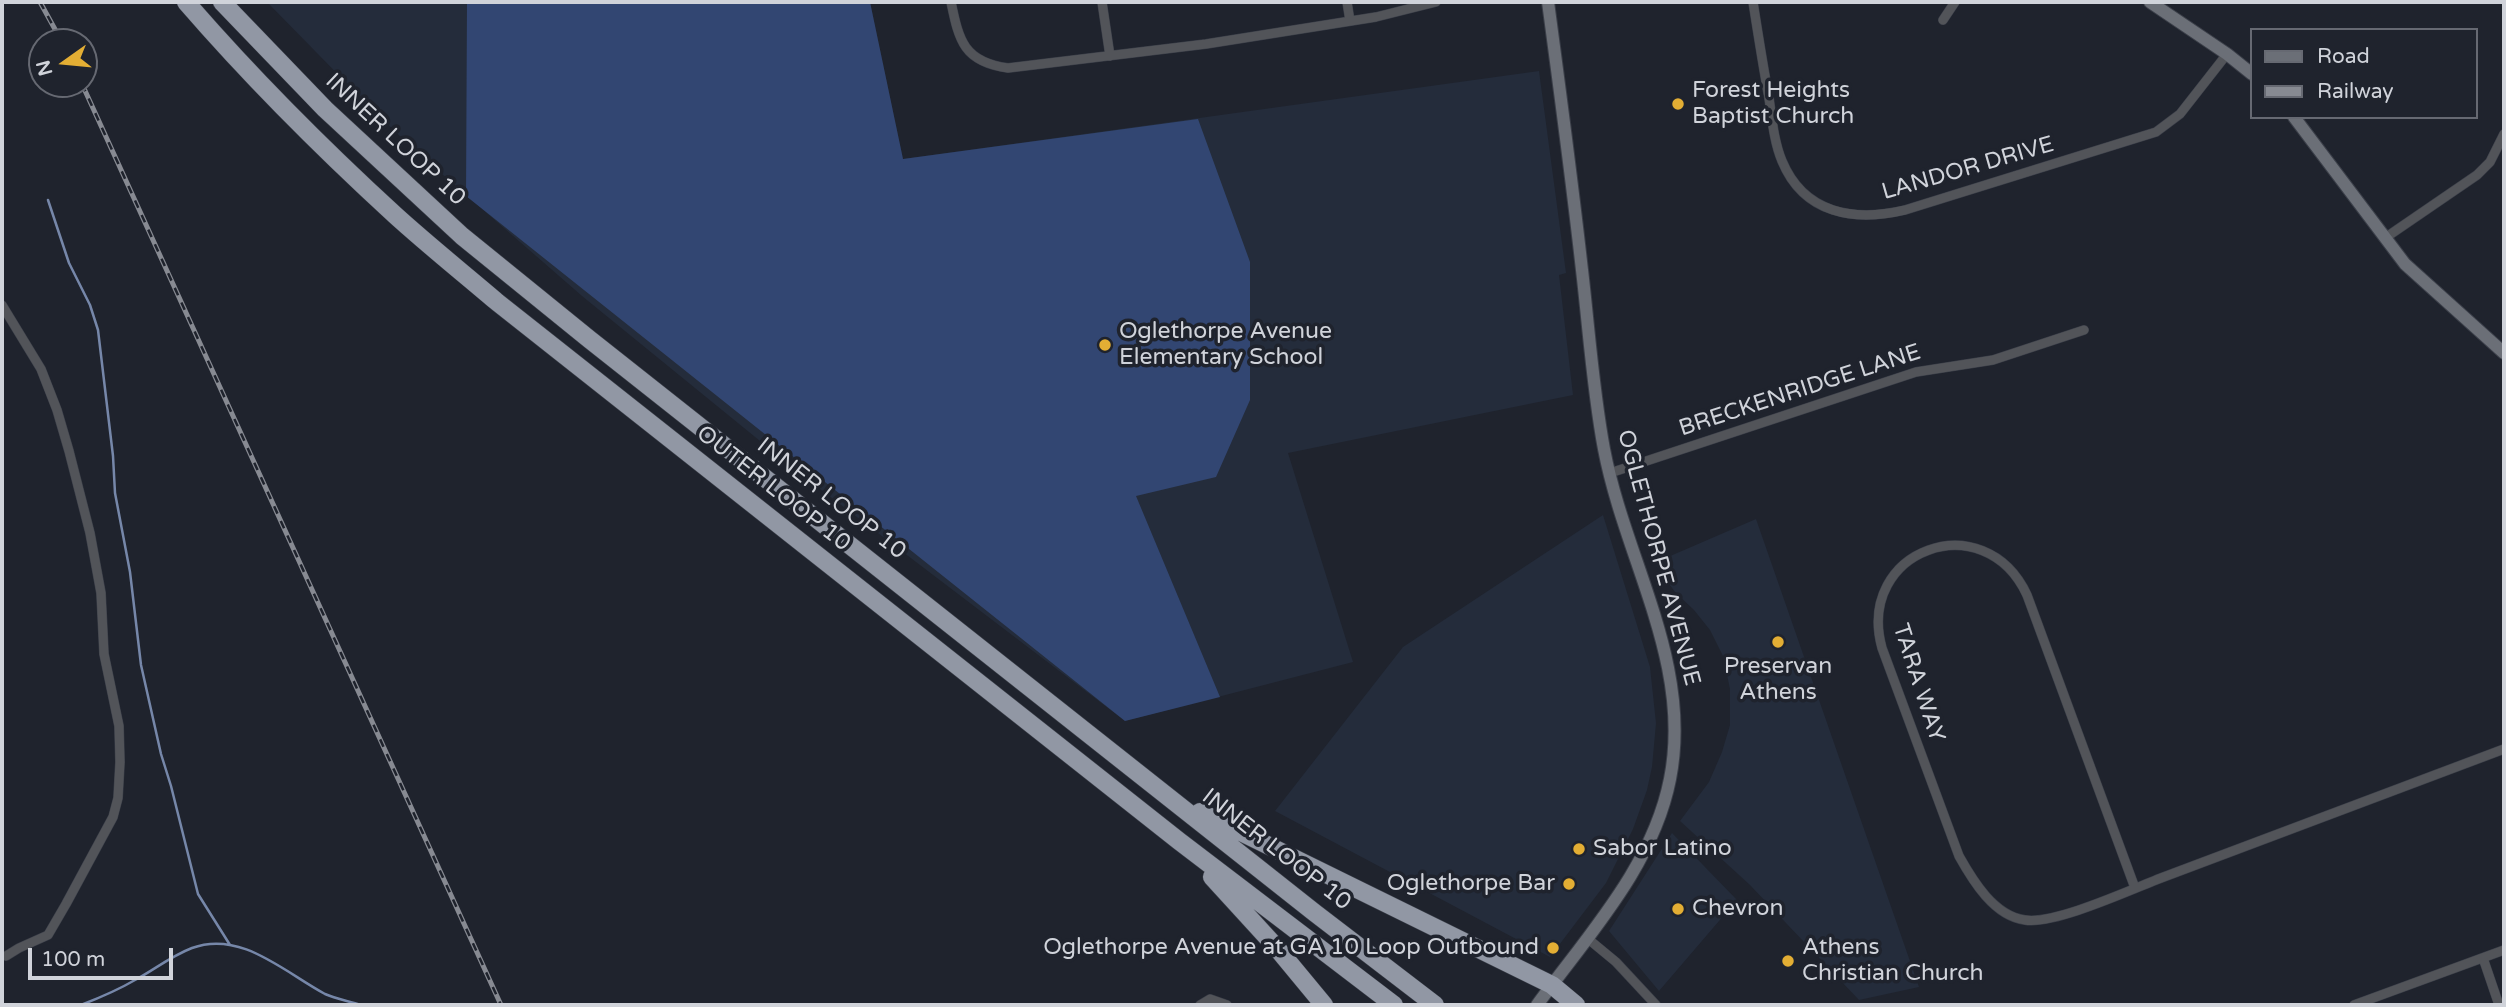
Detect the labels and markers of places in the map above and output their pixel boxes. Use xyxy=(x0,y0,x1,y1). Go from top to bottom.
place label: Forest Heights Baptist Church xyxy=(1692,77,1854,131)
marker: Forest Heights Baptist Church xyxy=(1670,96,1686,112)
place label: Oglethorpe Avenue Elementary School xyxy=(1119,318,1332,372)
marker: Oglethorpe Avenue Elementary School xyxy=(1097,337,1113,353)
marker: Preservan Athens xyxy=(1770,634,1786,650)
place label: Preservan Athens xyxy=(1724,653,1832,707)
place label: Sabor Latino xyxy=(1593,835,1732,863)
marker: Sabor Latino xyxy=(1571,841,1587,857)
place label: Oglethorpe Bar xyxy=(1387,870,1555,898)
marker: Oglethorpe Bar xyxy=(1561,876,1577,892)
place label: Chevron xyxy=(1692,895,1784,923)
marker: Chevron xyxy=(1670,901,1686,917)
place label: Oglethorpe Avenue at GA 10 Loop Outbound xyxy=(1043,934,1539,962)
place label: Athens Christian Church xyxy=(1802,934,1984,988)
marker: Oglethorpe Avenue at GA 10 Loop Outbound xyxy=(1545,940,1561,956)
marker: Athens Christian Church xyxy=(1780,953,1796,969)

